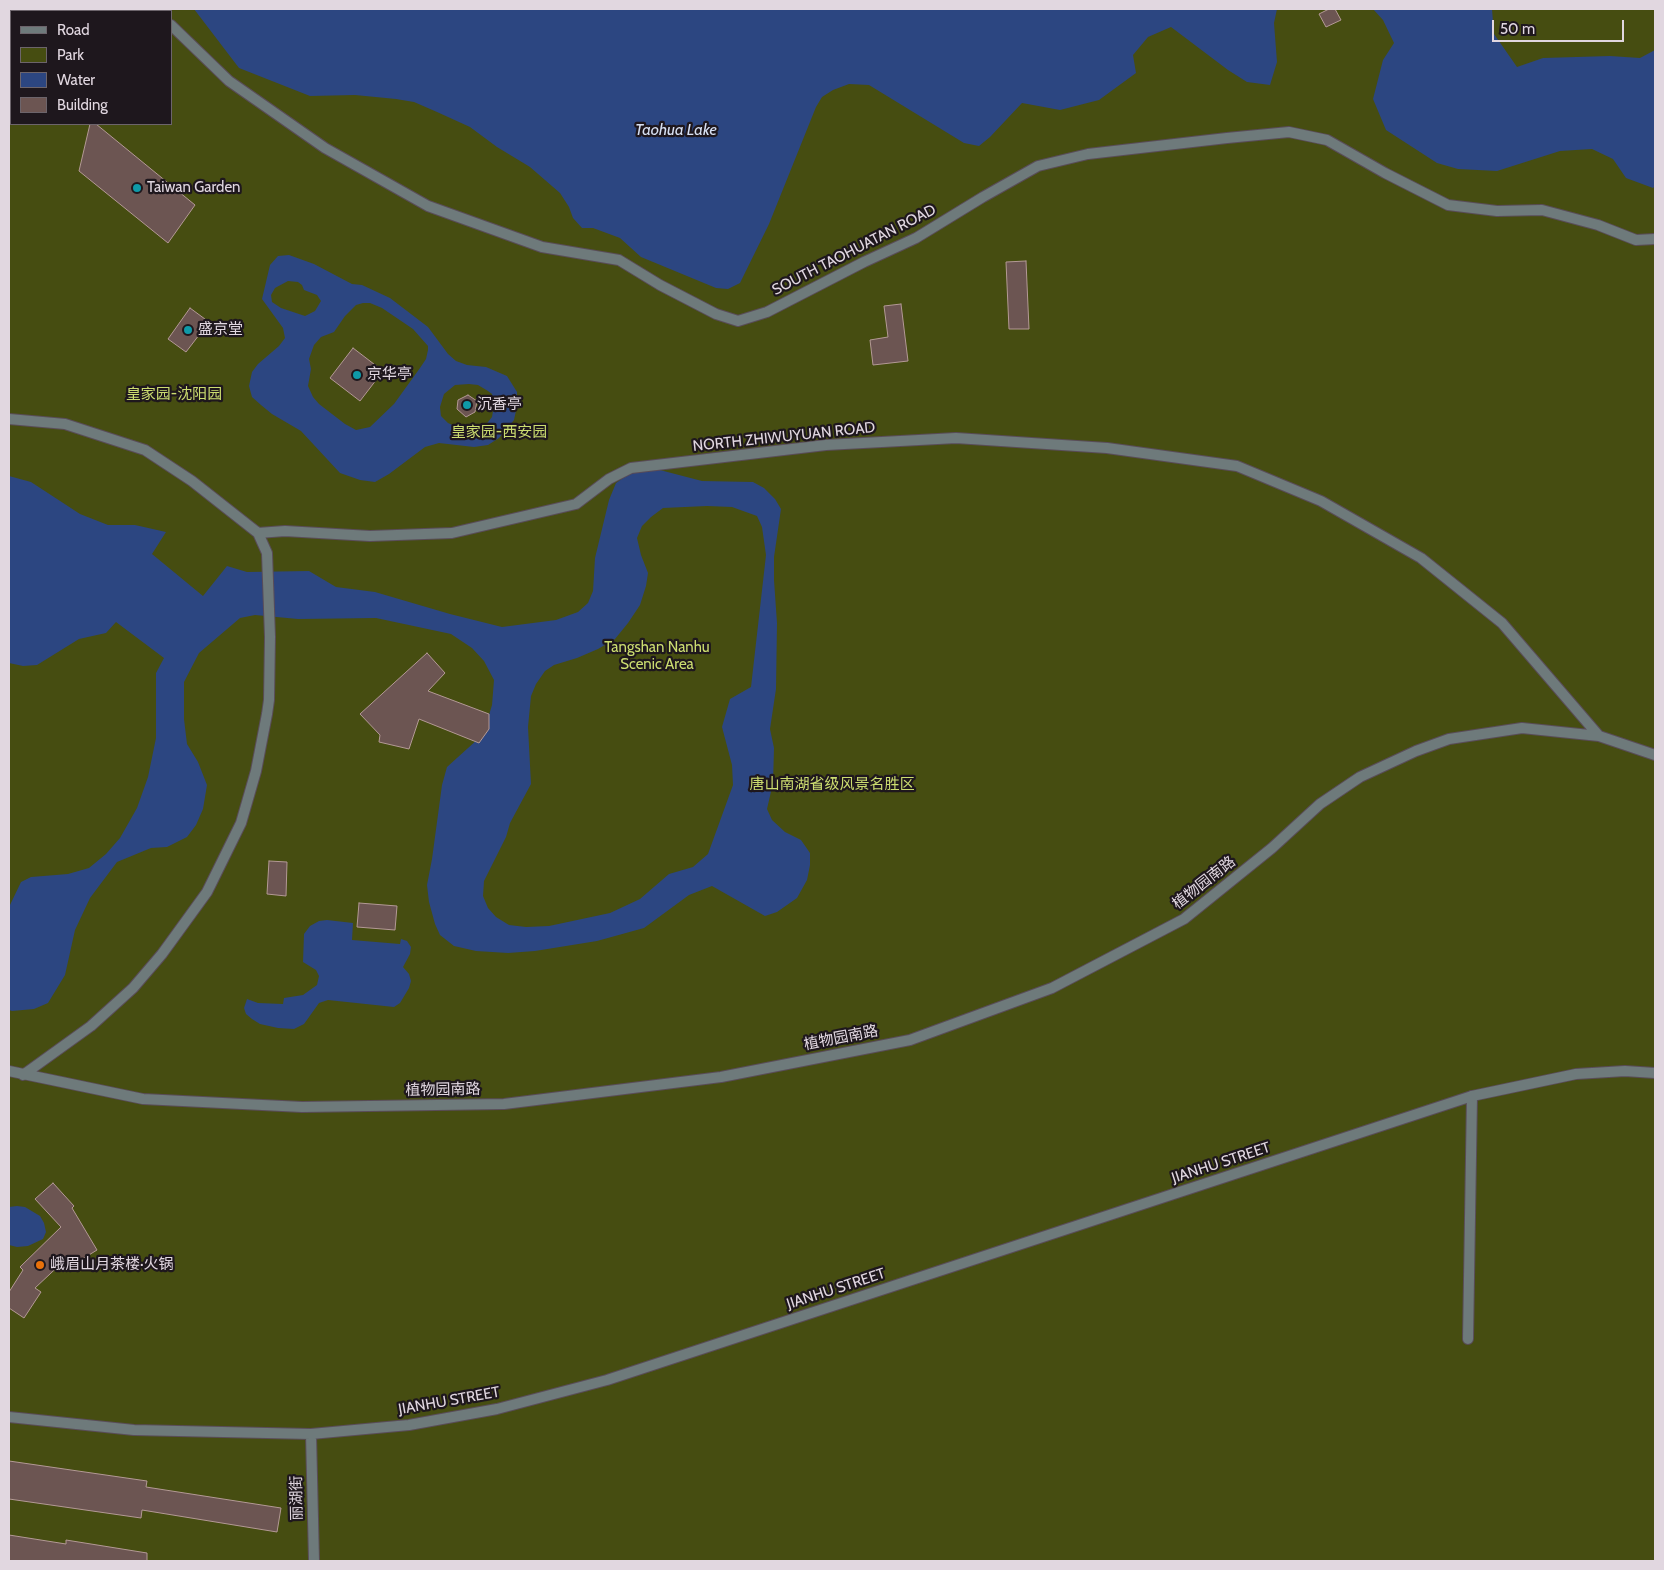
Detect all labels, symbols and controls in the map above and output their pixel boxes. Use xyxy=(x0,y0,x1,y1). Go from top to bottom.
legend xyxy=(10,10,172,125)
scale bar xyxy=(1494,10,1626,42)
text: 50 m xyxy=(1500,20,1535,38)
text: Road xyxy=(57,21,90,39)
text: Park xyxy=(57,46,84,64)
text: Water xyxy=(57,71,95,89)
text: Building xyxy=(57,96,108,114)
water label: Taohua Lake xyxy=(635,120,717,140)
place label: Taiwan Garden xyxy=(147,179,240,197)
marker: Taiwan Garden xyxy=(131,182,143,194)
street label: SOUTH TAOHUATAN ROAD xyxy=(769,201,939,299)
place label: 盛京堂 xyxy=(198,321,243,339)
marker: 盛京堂 xyxy=(182,324,194,336)
place label: 京华亭 xyxy=(367,366,412,384)
marker: 京华亭 xyxy=(351,369,363,381)
park label: 皇家园-沈阳园 xyxy=(126,386,222,404)
place label: 沉香亭 xyxy=(477,396,522,414)
marker: 沉香亭 xyxy=(461,399,473,411)
street label: NORTH ZHIWUYUAN ROAD xyxy=(692,418,876,456)
park label: 皇家园-西安园 xyxy=(451,424,547,442)
park label: Tangshan Nanhu Scenic Area xyxy=(604,639,710,674)
park label: 唐山南湖省级风景名胜区 xyxy=(750,776,914,794)
street label: 植物园南路 xyxy=(1169,853,1239,913)
street label: 植物园南路 xyxy=(802,1022,880,1054)
street label: 植物园南路 xyxy=(405,1080,481,1100)
street label: JIANHU STREET xyxy=(1169,1139,1273,1187)
place label: 峨眉山月茶楼·火锅 xyxy=(50,1256,174,1274)
marker: 峨眉山月茶楼·火锅 xyxy=(34,1259,46,1271)
street label: JIANHU STREET xyxy=(784,1265,888,1313)
street label: JIANHU STREET xyxy=(397,1383,501,1419)
street label: 丽湖街 xyxy=(288,1475,306,1521)

